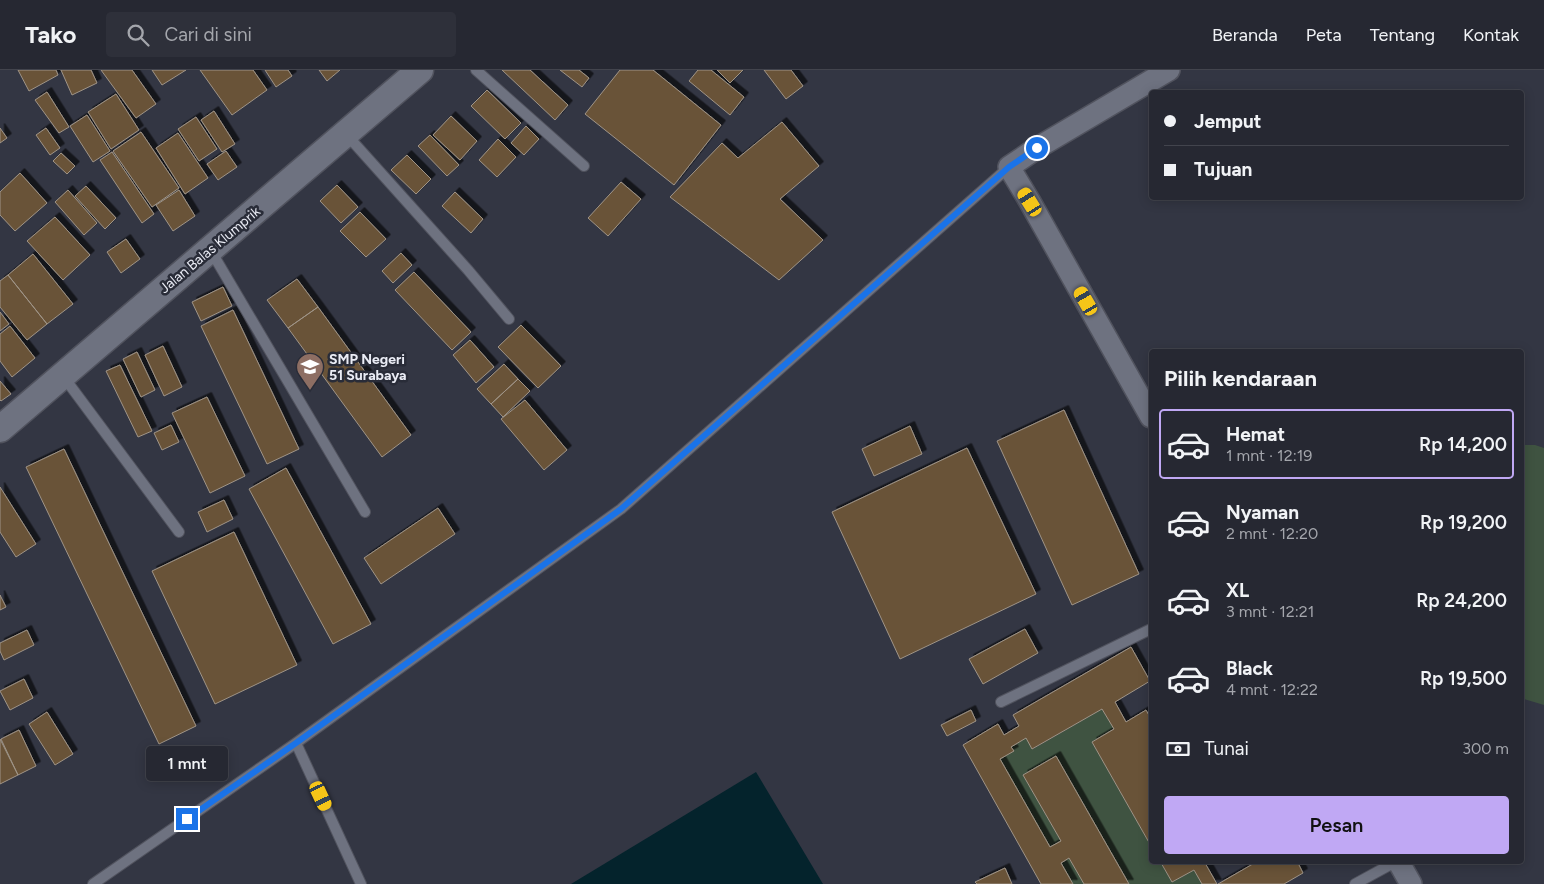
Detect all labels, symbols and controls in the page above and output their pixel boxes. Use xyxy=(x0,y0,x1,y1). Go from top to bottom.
search box xyxy=(106,12,456,57)
text: Tako xyxy=(25,20,76,49)
icon: search xyxy=(124,21,152,49)
text: Cari di sini xyxy=(164,23,252,46)
text: Beranda xyxy=(1212,24,1278,46)
text: Peta xyxy=(1306,24,1342,46)
text: Tentang xyxy=(1370,24,1435,46)
text: Kontak xyxy=(1463,24,1519,46)
text: Jemput xyxy=(1194,110,1261,133)
route start xyxy=(1026,137,1048,159)
text: Tujuan xyxy=(1194,158,1252,181)
car xyxy=(1015,185,1044,219)
street label: Jalan Balas Klumprik xyxy=(156,203,264,297)
car xyxy=(1072,284,1099,318)
place label: SMP Negeri 51 Surabaya xyxy=(329,351,407,384)
school or university icon: SMP Negeri 51 Surabaya xyxy=(295,352,325,391)
text: Pilih kendaraan xyxy=(1164,365,1317,392)
icon: car xyxy=(1166,422,1211,467)
text: Hemat xyxy=(1226,423,1285,446)
text: Rp 14,200 xyxy=(1419,433,1507,456)
text: 1 mnt · 12:19 xyxy=(1226,446,1312,465)
icon: car xyxy=(1166,500,1211,545)
text: Nyaman xyxy=(1226,501,1299,524)
text: Rp 19,200 xyxy=(1420,511,1507,534)
text: 2 mnt · 12:20 xyxy=(1226,524,1318,543)
icon: car xyxy=(1166,578,1211,623)
text: XL xyxy=(1226,579,1249,602)
text: Rp 24,200 xyxy=(1416,589,1507,612)
text: 3 mnt · 12:21 xyxy=(1226,602,1314,621)
icon: car xyxy=(1166,656,1211,701)
text: Black xyxy=(1226,657,1273,680)
text: Rp 19,500 xyxy=(1420,667,1507,690)
text: 4 mnt · 12:22 xyxy=(1226,680,1318,699)
icon: cash xyxy=(1164,735,1192,763)
text: Tunai xyxy=(1204,737,1249,760)
text: 300 m xyxy=(1462,739,1509,758)
callout: 1 mnt xyxy=(146,746,228,782)
text: 1 mnt xyxy=(167,754,207,773)
car xyxy=(307,779,334,813)
button: Pesan xyxy=(1164,796,1509,854)
route end xyxy=(176,808,198,830)

